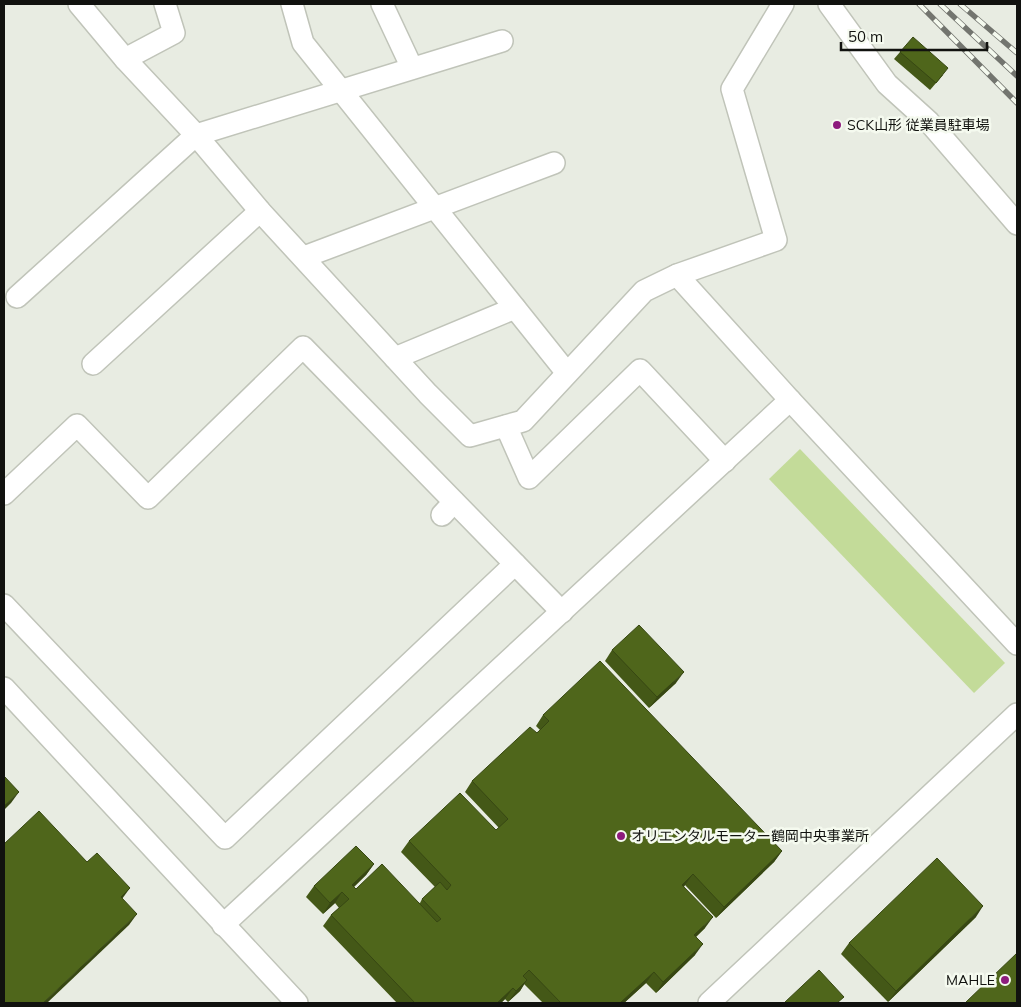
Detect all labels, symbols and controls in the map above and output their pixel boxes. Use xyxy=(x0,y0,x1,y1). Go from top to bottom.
scale bar xyxy=(841,20,987,52)
text: 50 m xyxy=(848,27,883,46)
place label: SCK山形 従業員駐車場 xyxy=(847,116,990,134)
marker: SCK山形 従業員駐車場 xyxy=(831,119,843,131)
place label: オリエンタルモーター鶴岡中央事業所 xyxy=(631,827,869,845)
marker: オリエンタルモーター鶴岡中央事業所 xyxy=(615,830,627,842)
place label: MAHLE xyxy=(946,971,995,989)
marker: MAHLE xyxy=(999,974,1011,986)

